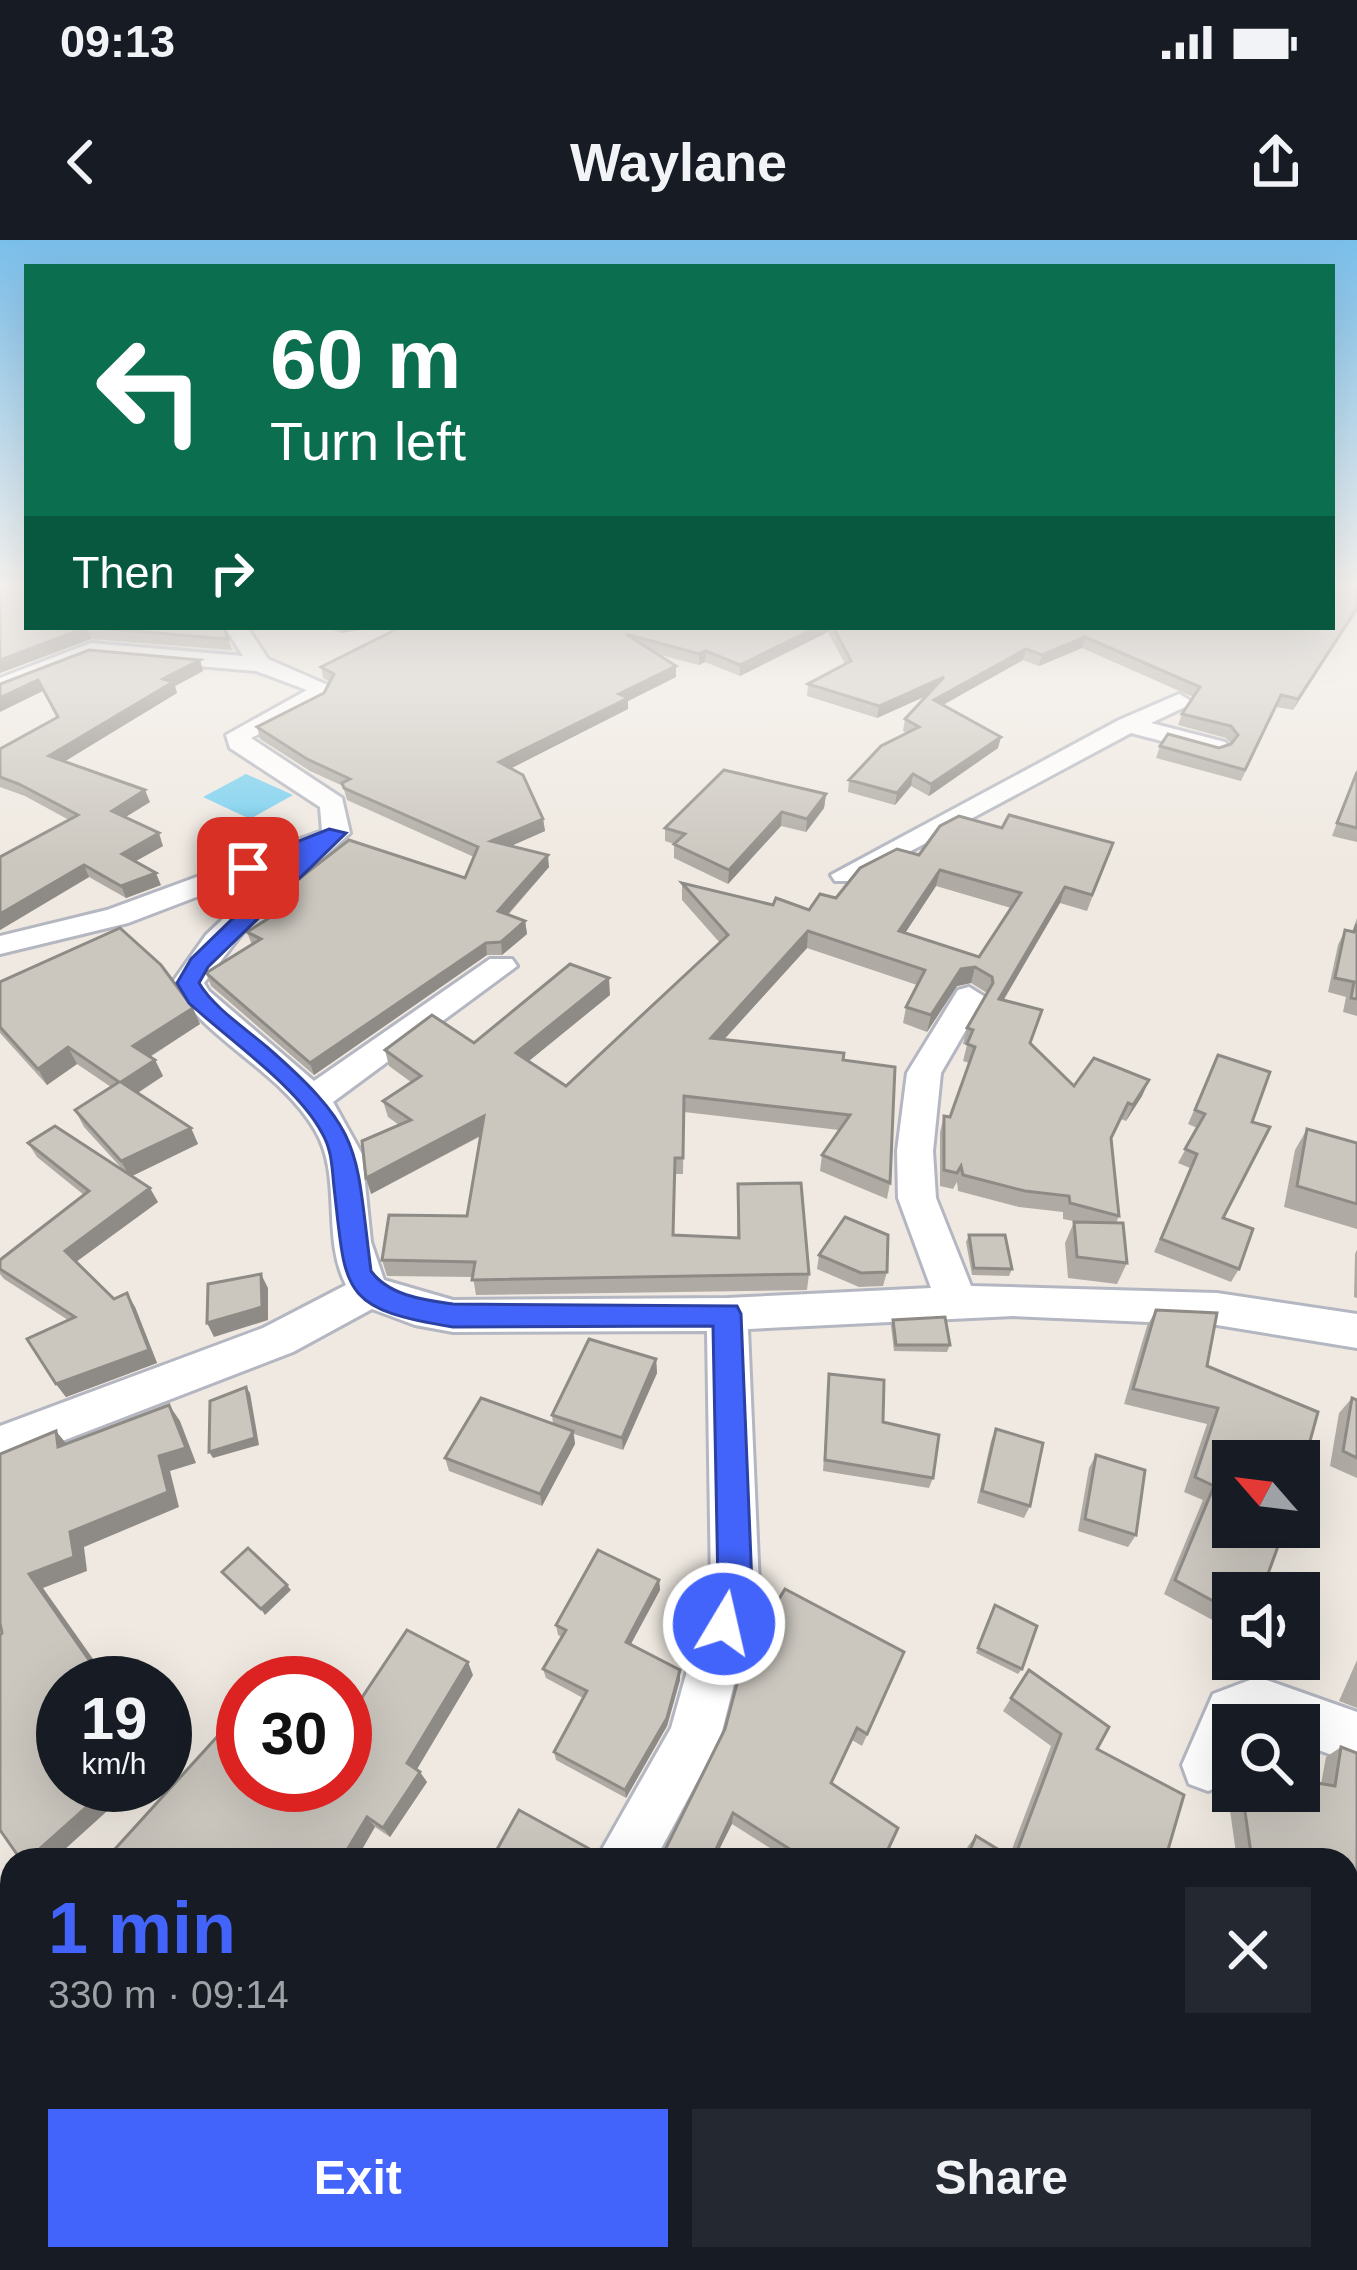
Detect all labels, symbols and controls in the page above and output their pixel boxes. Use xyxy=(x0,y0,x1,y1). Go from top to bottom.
text: 09:13 xyxy=(60,16,175,67)
icon: back xyxy=(48,129,114,195)
icon: share xyxy=(1243,129,1309,195)
text: Waylane xyxy=(570,132,787,192)
icon: left xyxy=(72,312,228,468)
text: 60 m xyxy=(270,312,461,406)
text: Turn left xyxy=(270,411,466,471)
icon: right xyxy=(199,540,265,606)
text: Then xyxy=(72,547,175,598)
pin xyxy=(197,817,299,919)
icon: arrive xyxy=(215,835,281,901)
north arrow xyxy=(1212,1440,1320,1548)
map controls xyxy=(1212,1440,1320,1812)
position arrow xyxy=(661,1561,787,1687)
button: sound xyxy=(1212,1572,1320,1680)
speed limit sign: 30 xyxy=(216,1656,372,1812)
text: 19 xyxy=(81,1685,147,1752)
button: search xyxy=(1212,1704,1320,1812)
text: km/h xyxy=(81,1747,147,1780)
button: close xyxy=(1185,1887,1311,2013)
text: 1 min xyxy=(48,1888,236,1968)
text: 330 m · 09:14 xyxy=(48,1973,289,2016)
button: Exit xyxy=(48,2109,668,2247)
button: Share xyxy=(692,2109,1311,2247)

